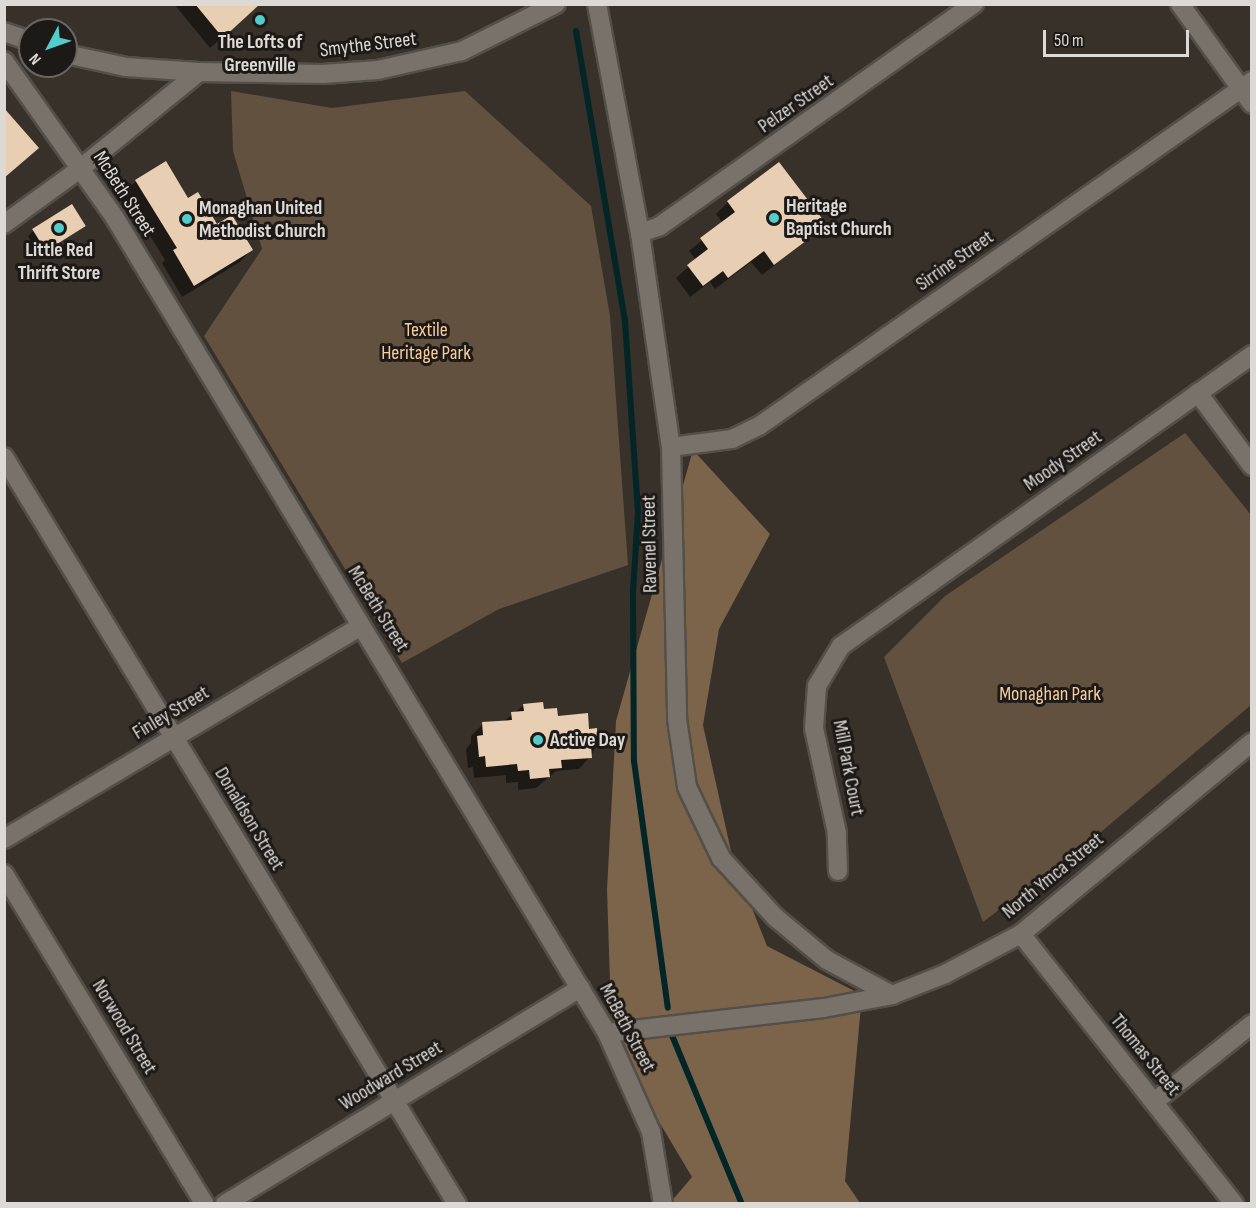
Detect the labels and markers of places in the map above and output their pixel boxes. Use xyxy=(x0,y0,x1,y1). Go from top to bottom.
marker: The Lofts of Greenville xyxy=(253,13,267,27)
place label: The Lofts of Greenville xyxy=(218,30,302,77)
place label: Heritage Baptist Church xyxy=(786,195,892,242)
place label: Monaghan United Methodist Church xyxy=(199,196,326,243)
marker: Heritage Baptist Church xyxy=(767,211,781,225)
marker: Monaghan United Methodist Church xyxy=(180,212,194,226)
marker: Little Red Thrift Store xyxy=(52,221,66,235)
place label: Little Red Thrift Store xyxy=(18,238,100,285)
place label: Active Day xyxy=(550,728,625,752)
marker: Active Day xyxy=(531,733,545,747)

